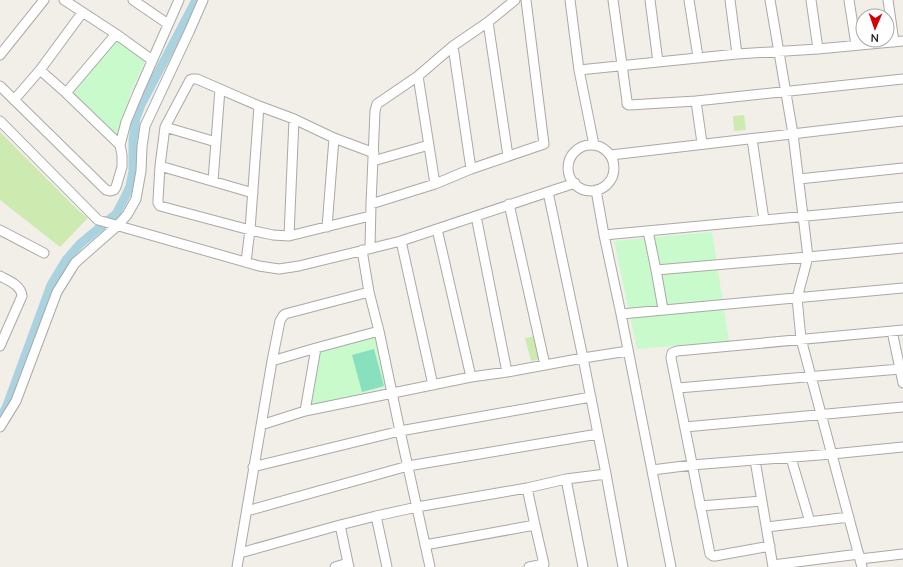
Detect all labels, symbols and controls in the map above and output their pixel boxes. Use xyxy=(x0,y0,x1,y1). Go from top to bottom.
north arrow xyxy=(855,8,895,48)
text: N xyxy=(870,30,879,45)

